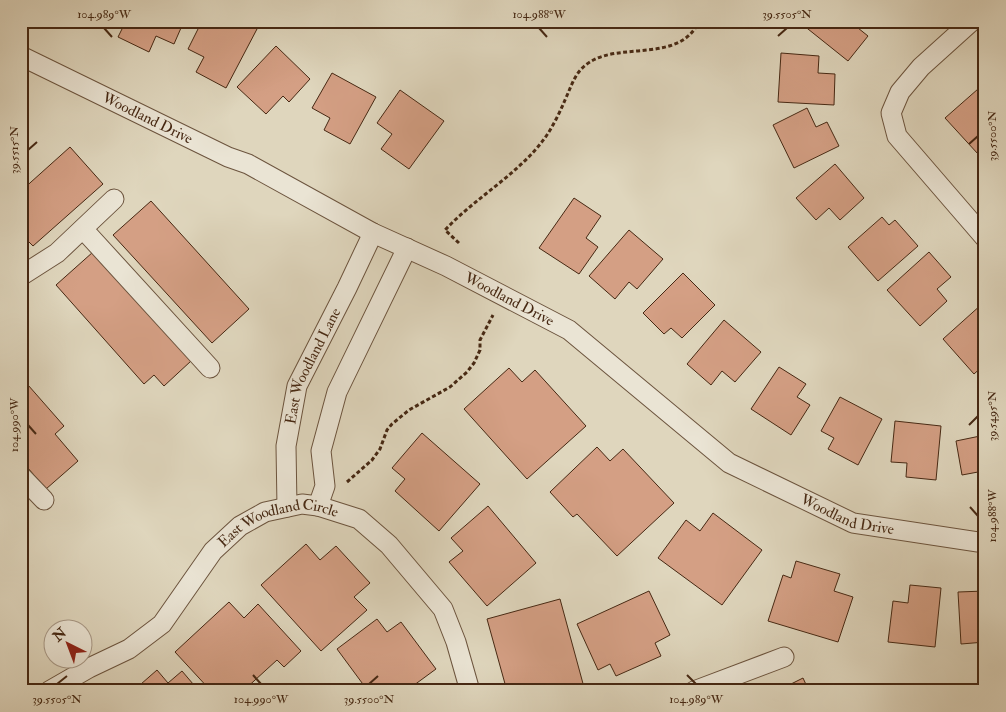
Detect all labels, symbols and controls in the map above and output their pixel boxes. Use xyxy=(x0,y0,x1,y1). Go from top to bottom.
text: 104.989°W xyxy=(77,7,132,22)
text: 104.988°W xyxy=(512,7,566,22)
text: 39.5505°N xyxy=(762,7,812,22)
street label: Woodland Drive xyxy=(98,88,196,148)
text: 39.5500°N xyxy=(985,110,1000,161)
text: 39.5515°N xyxy=(7,126,22,174)
street label: Woodland Drive xyxy=(460,268,557,331)
street label: East Woodland Lane xyxy=(281,305,345,426)
text: 39.5495°N xyxy=(985,390,1000,441)
text: 104.990°W xyxy=(7,397,22,452)
text: 104.988°W xyxy=(985,489,1000,543)
street label: Woodland Drive xyxy=(796,490,895,539)
street label: East Woodland Circle xyxy=(214,495,341,552)
north arrow xyxy=(42,620,92,670)
text: N xyxy=(49,624,70,646)
text: 39.5505°N xyxy=(32,692,82,707)
text: 104.990°W xyxy=(234,692,289,707)
text: 39.5500°N xyxy=(344,692,395,707)
text: 104.989°W xyxy=(669,692,724,707)

